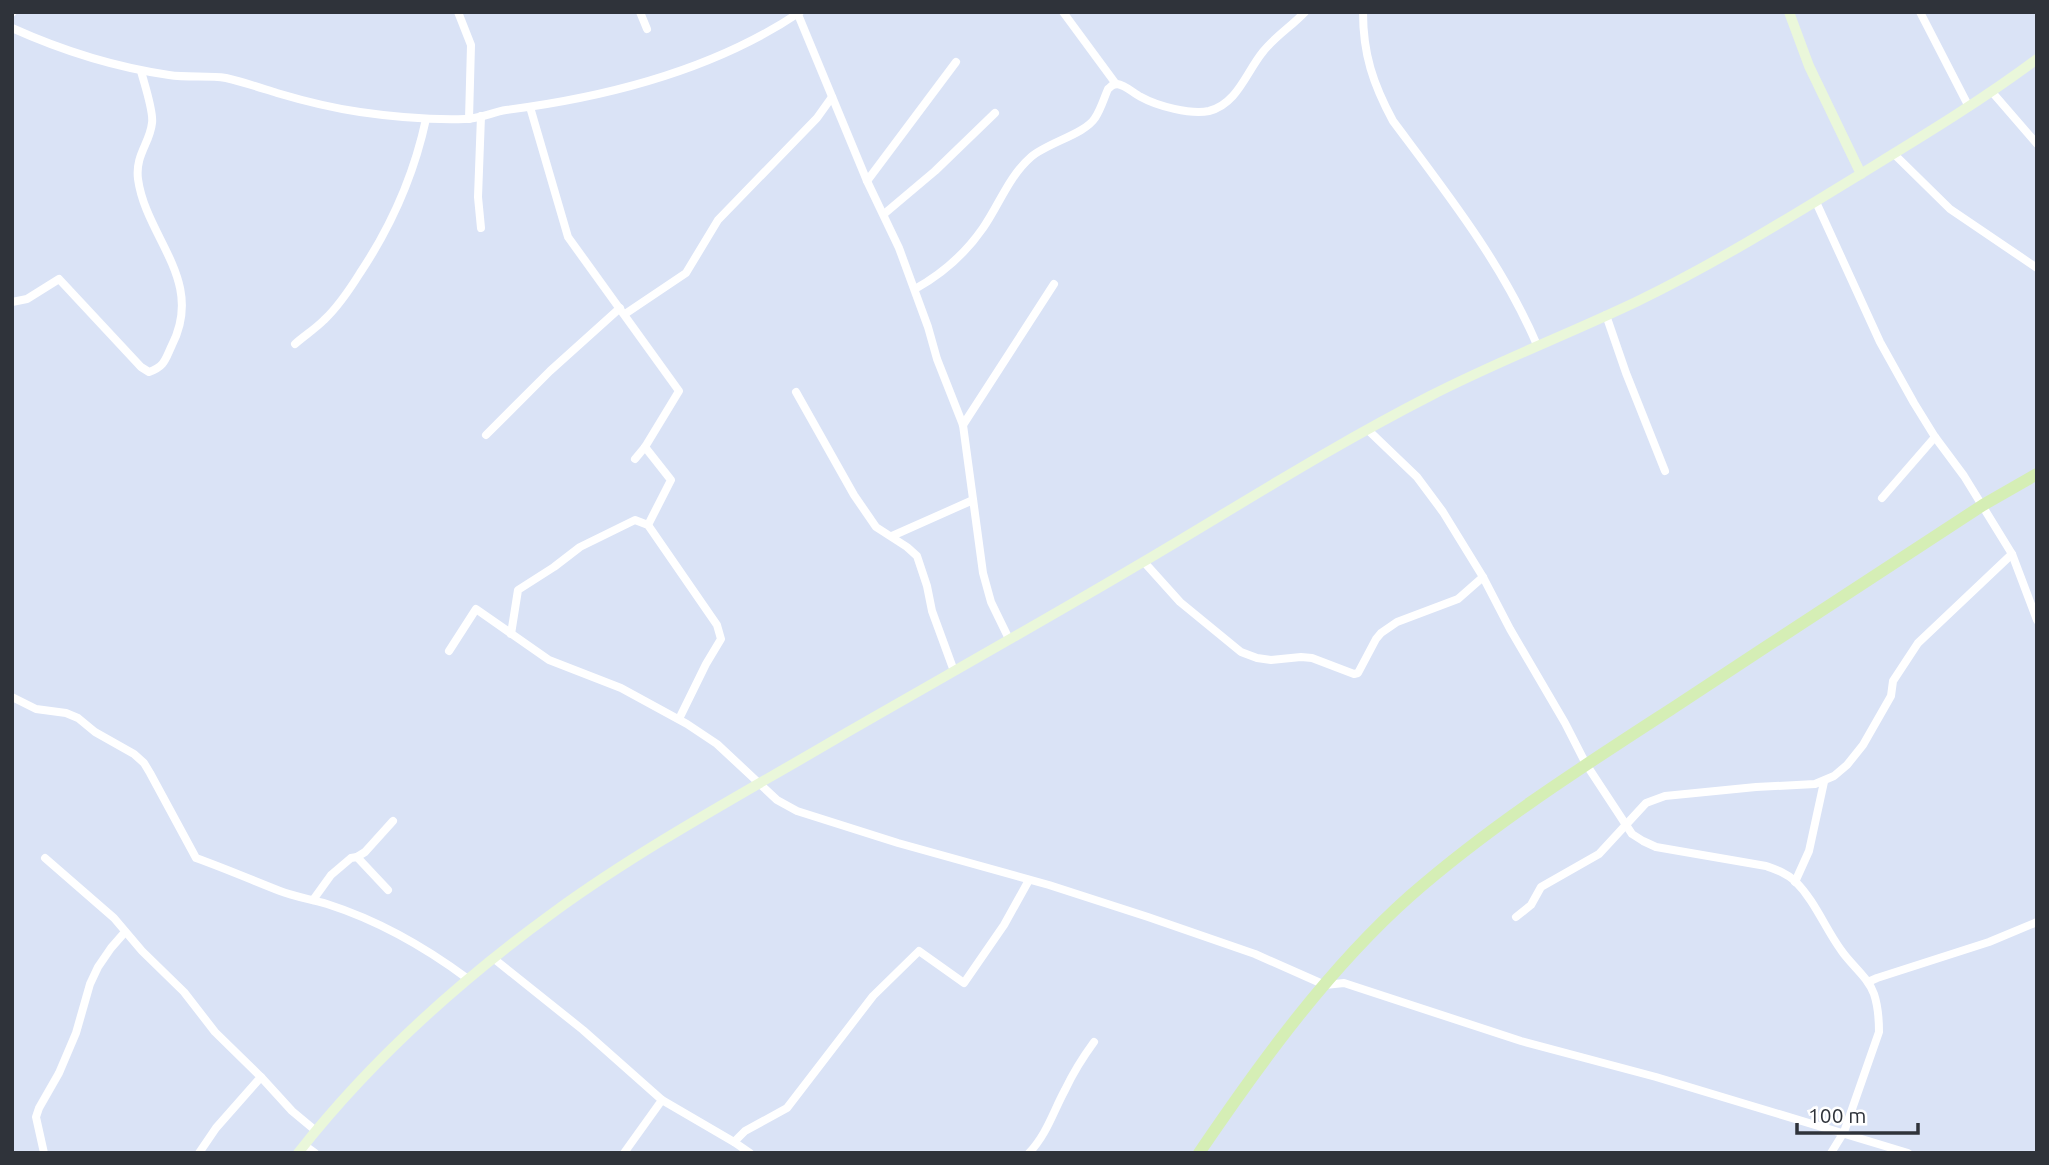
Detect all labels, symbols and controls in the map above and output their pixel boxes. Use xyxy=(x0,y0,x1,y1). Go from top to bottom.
scale bar xyxy=(1797,1092,1918,1136)
text: 100 m xyxy=(1808,1103,1866,1127)

